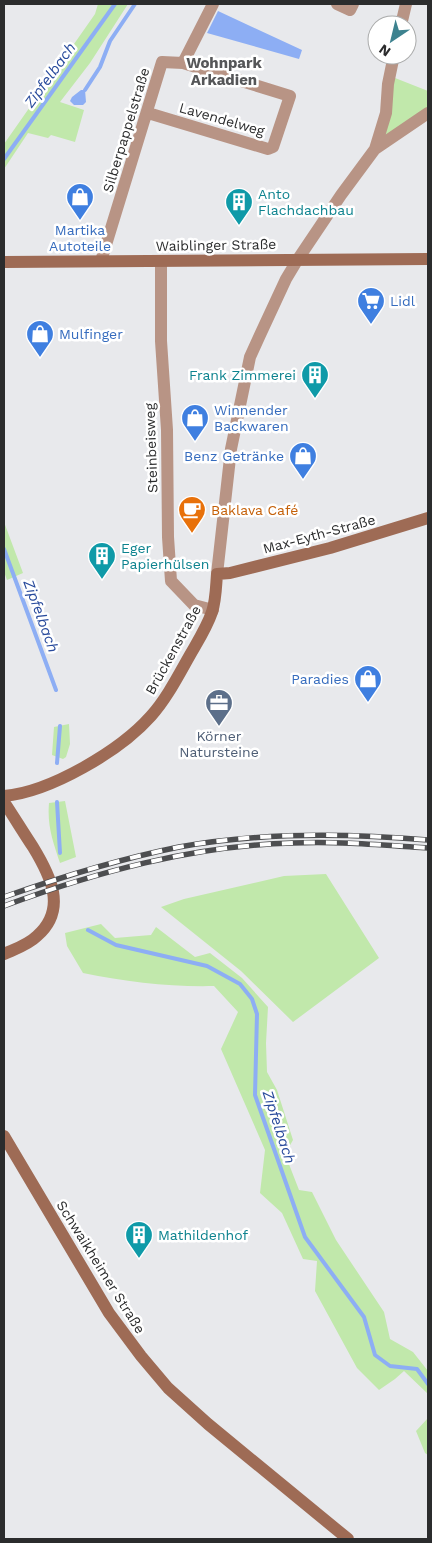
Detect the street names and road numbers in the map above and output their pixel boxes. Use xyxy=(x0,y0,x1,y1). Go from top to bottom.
street label: Silberpappelstraße xyxy=(99,66,153,194)
street label: Lavendelweg xyxy=(177,99,267,139)
street label: Waiblinger Straße xyxy=(156,236,276,254)
street label: Steinbeisweg xyxy=(141,402,161,493)
street label: Max-Eyth-Straße xyxy=(261,511,377,557)
street label: Brückenstraße xyxy=(142,603,204,697)
street label: Schwaikheimer Straße xyxy=(54,1198,148,1336)

